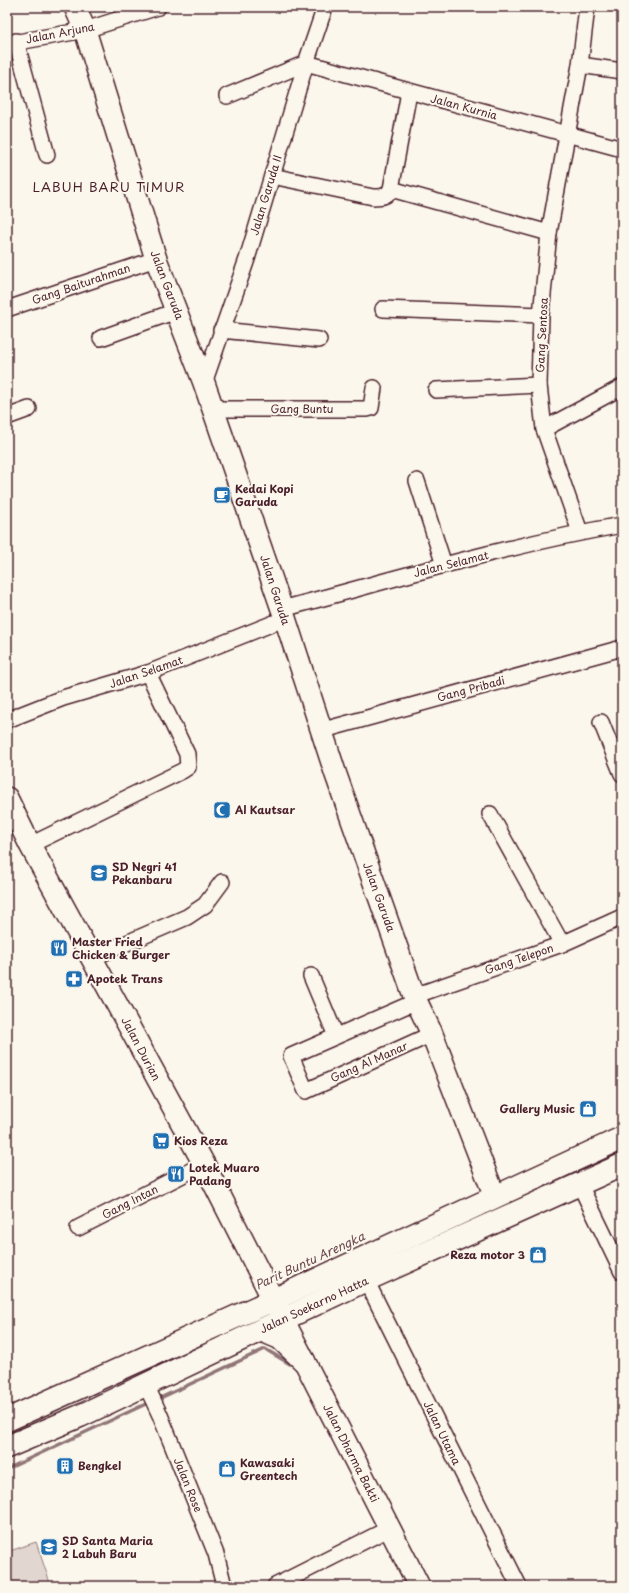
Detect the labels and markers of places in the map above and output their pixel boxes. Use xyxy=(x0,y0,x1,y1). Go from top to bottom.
place label: Kedai Kopi Garuda xyxy=(235,480,294,510)
cafe icon: Kedai Kopi Garuda xyxy=(212,485,232,505)
mosque icon: Al Kautsar xyxy=(212,800,232,820)
place label: Al Kautsar xyxy=(234,801,295,818)
place label: SD Negri 41 Pekanbaru xyxy=(112,858,177,888)
school or university icon: SD Negri 41 Pekanbaru xyxy=(89,863,109,883)
place label: Master Fried Chicken & Burger xyxy=(72,933,170,963)
restaurant icon: Master Fried Chicken & Burger xyxy=(49,938,69,958)
pharmacy icon: Apotek Trans xyxy=(64,969,84,989)
place label: Apotek Trans xyxy=(87,970,163,987)
shop icon: Gallery Music xyxy=(578,1099,598,1119)
place label: Gallery Music xyxy=(499,1100,575,1117)
supermarket icon: Kios Reza xyxy=(151,1131,171,1151)
place label: Kios Reza xyxy=(174,1132,229,1149)
place label: Lotek Muaro Padang xyxy=(189,1159,260,1189)
restaurant icon: Lotek Muaro Padang xyxy=(166,1164,186,1184)
shop icon: Reza motor 3 xyxy=(528,1245,548,1265)
place label: Reza motor 3 xyxy=(450,1246,525,1263)
place label: Kawasaki Greentech xyxy=(240,1454,298,1484)
building icon: Bengkel xyxy=(55,1456,75,1476)
place label: Bengkel xyxy=(78,1457,121,1474)
shop icon: Kawasaki Greentech xyxy=(217,1459,237,1479)
place label: SD Santa Maria 2 Labuh Baru xyxy=(62,1532,154,1562)
school or university icon: SD Santa Maria 2 Labuh Baru xyxy=(39,1537,59,1557)

